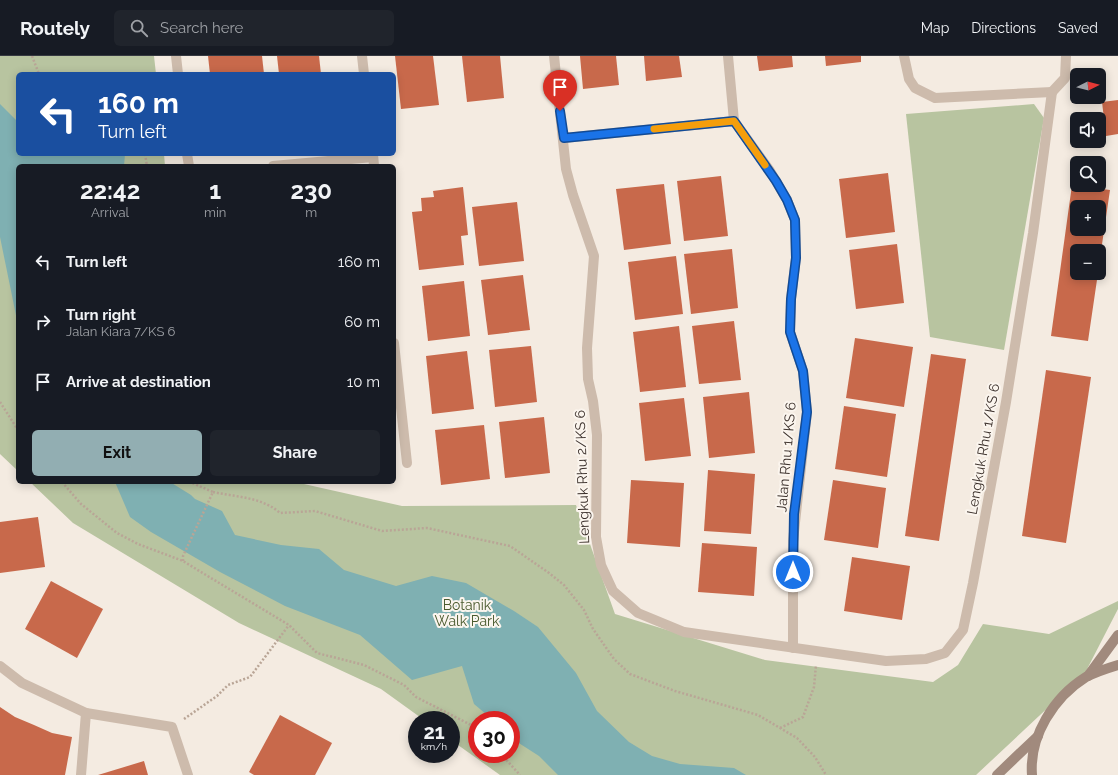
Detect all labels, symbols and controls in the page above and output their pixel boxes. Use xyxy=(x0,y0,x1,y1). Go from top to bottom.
search box xyxy=(114,10,394,46)
text: Routely xyxy=(20,17,90,39)
icon: search xyxy=(128,17,150,39)
text: Search here xyxy=(160,19,243,37)
text: Map xyxy=(921,20,949,36)
text: Directions xyxy=(971,20,1036,36)
text: Saved xyxy=(1058,20,1098,36)
north arrow xyxy=(1070,68,1106,104)
map controls xyxy=(1070,68,1106,280)
pin xyxy=(543,70,577,111)
icon: arrive xyxy=(549,76,571,98)
text: 160 m xyxy=(98,87,179,120)
icon: left xyxy=(32,88,84,140)
button: sound xyxy=(1070,112,1106,148)
text: Turn left xyxy=(98,121,167,142)
button: search xyxy=(1070,156,1106,192)
text: 22:42 xyxy=(80,176,140,205)
text: 1 xyxy=(209,176,221,205)
text: 230 xyxy=(290,176,332,205)
button: + xyxy=(1070,200,1106,236)
text: Arrival xyxy=(91,205,129,220)
text: min xyxy=(204,205,226,220)
text: m xyxy=(305,205,317,220)
button: − xyxy=(1070,244,1106,280)
icon: left xyxy=(32,251,54,273)
text: Turn left xyxy=(66,253,127,271)
text: 160 m xyxy=(338,253,380,271)
text: Turn right xyxy=(66,306,136,324)
icon: right xyxy=(32,311,54,333)
text: 60 m xyxy=(344,313,380,331)
text: Jalan Kiara 7/KS 6 xyxy=(66,324,175,339)
icon: arrive xyxy=(32,371,54,393)
text: Arrive at destination xyxy=(66,373,211,391)
text: 10 m xyxy=(347,373,380,391)
street label: Lengkuk Rhu 1/KS 6 xyxy=(964,382,1002,516)
street label: Jalan Rhu 1/KS 6 xyxy=(773,401,799,513)
street label: Lengkuk Rhu 2/KS 6 xyxy=(572,410,592,544)
button: Exit xyxy=(32,430,202,476)
button: Share xyxy=(210,430,380,476)
position arrow xyxy=(772,551,814,593)
park label: Botanik Walk Park xyxy=(435,597,500,629)
speed limit sign: 30 xyxy=(468,711,520,763)
text: 21 xyxy=(423,720,445,744)
text: km/h xyxy=(421,741,447,752)

